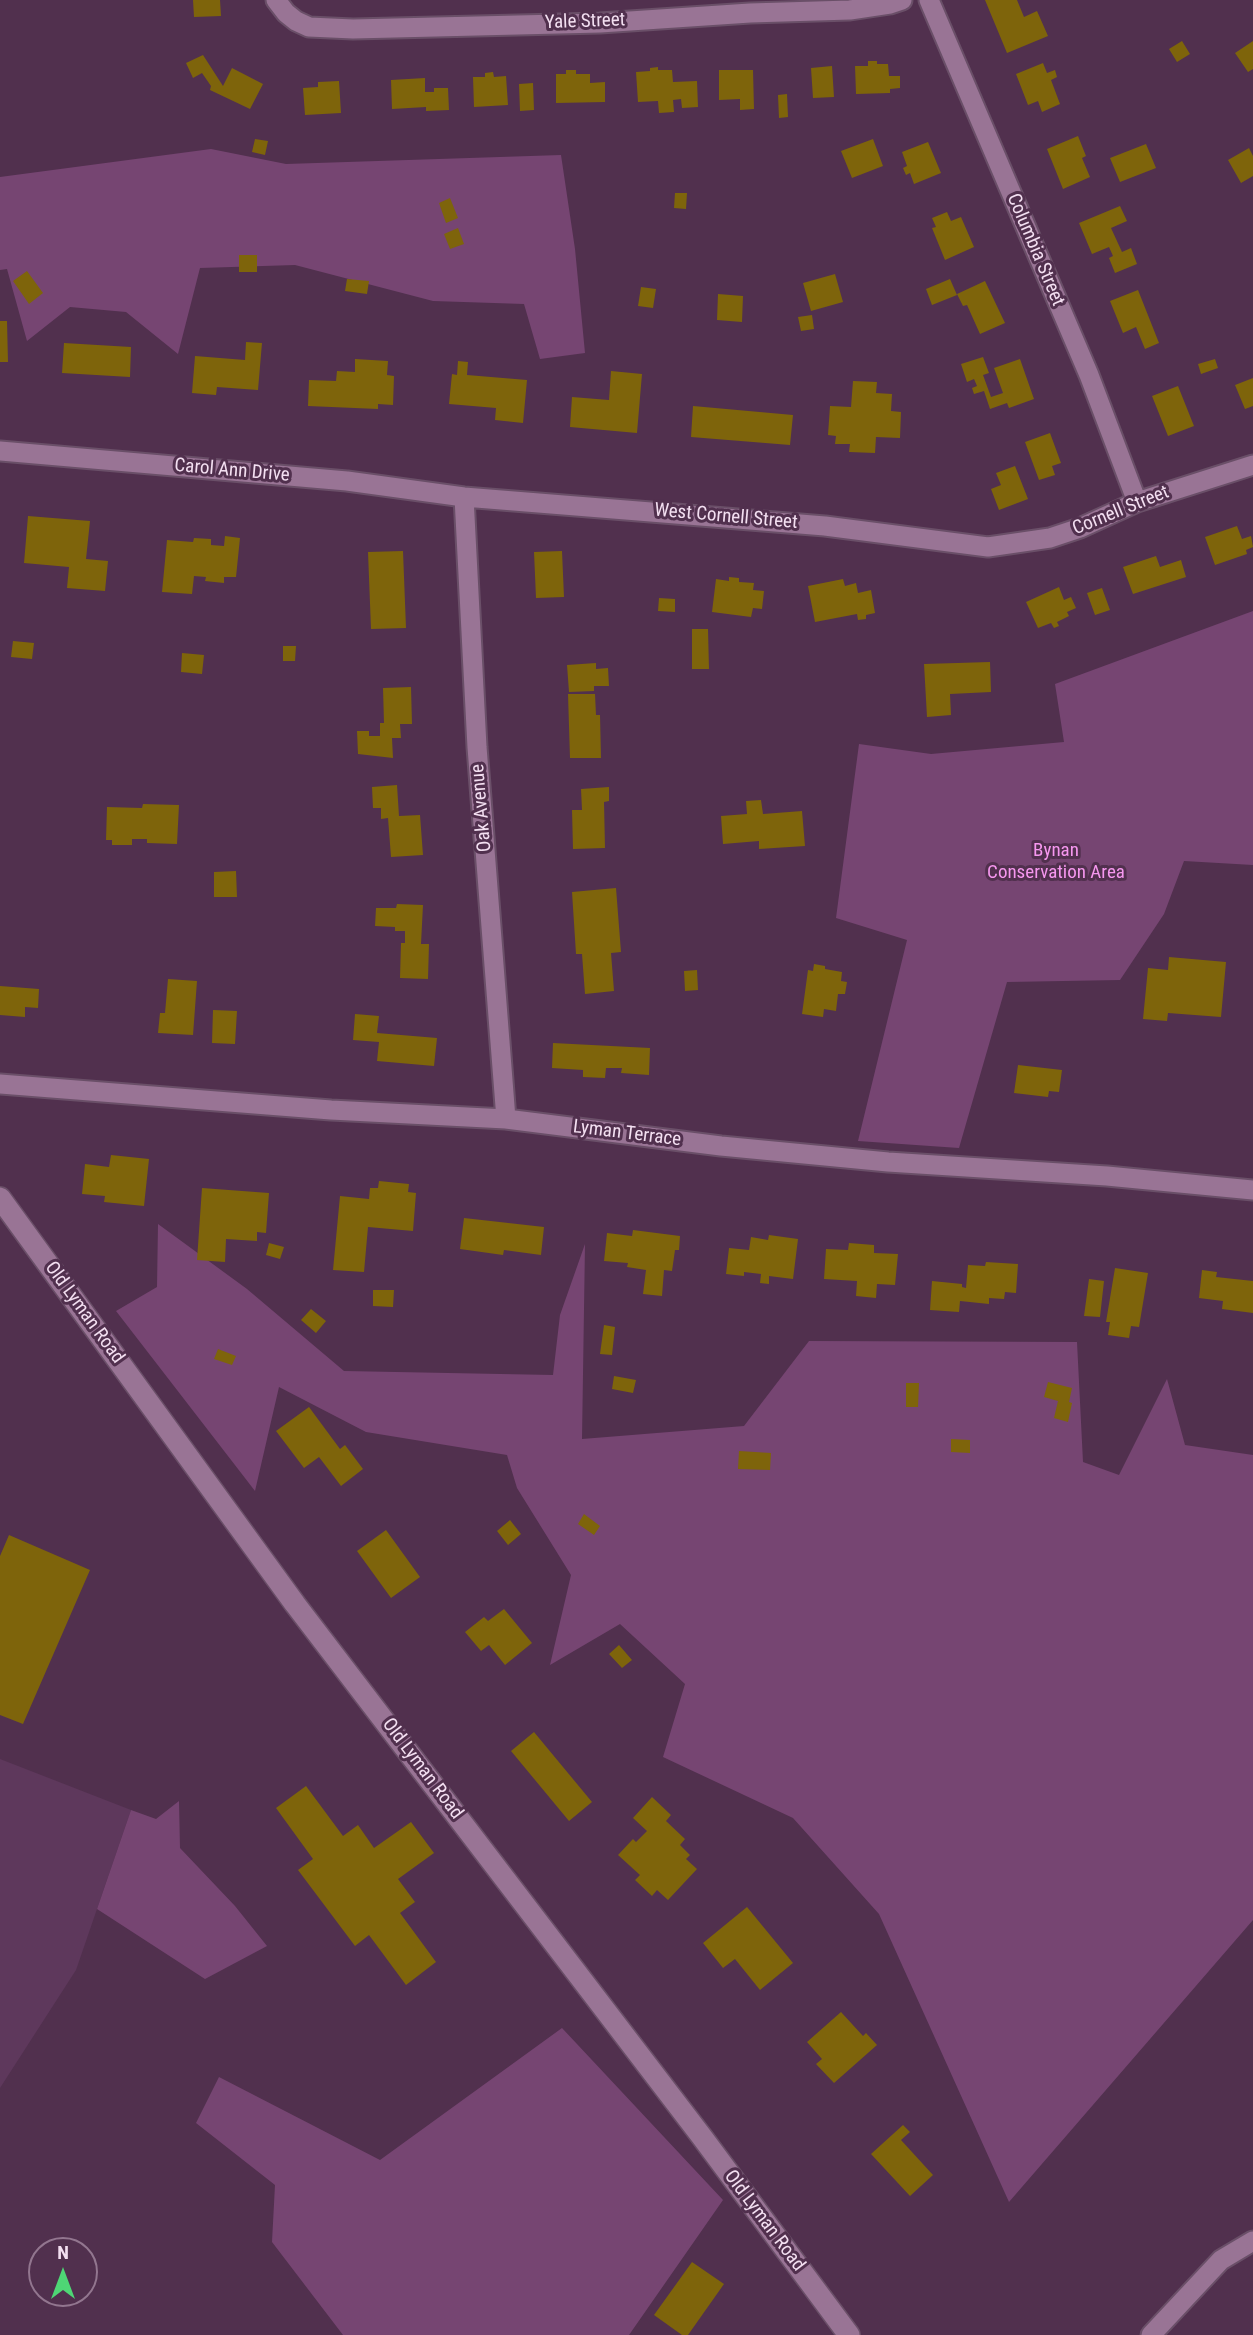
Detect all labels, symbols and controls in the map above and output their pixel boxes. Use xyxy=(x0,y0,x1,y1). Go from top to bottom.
street label: Yale Street xyxy=(544,9,626,35)
street label: Columbia Street xyxy=(1001,190,1069,310)
street label: Carol Ann Drive xyxy=(174,455,290,487)
street label: Cornell Street xyxy=(1070,481,1172,541)
street label: West Cornell Street xyxy=(654,499,798,535)
street label: Oak Avenue xyxy=(467,763,497,853)
park label: Bynan Conservation Area xyxy=(987,840,1125,884)
street label: Lyman Terrace xyxy=(572,1116,682,1152)
street label: Old Lyman Road xyxy=(39,1258,129,1368)
street label: Old Lyman Road xyxy=(377,1714,467,1824)
street label: Old Lyman Road xyxy=(719,2166,809,2276)
north arrow xyxy=(28,2237,98,2307)
text: N xyxy=(57,2241,69,2264)

